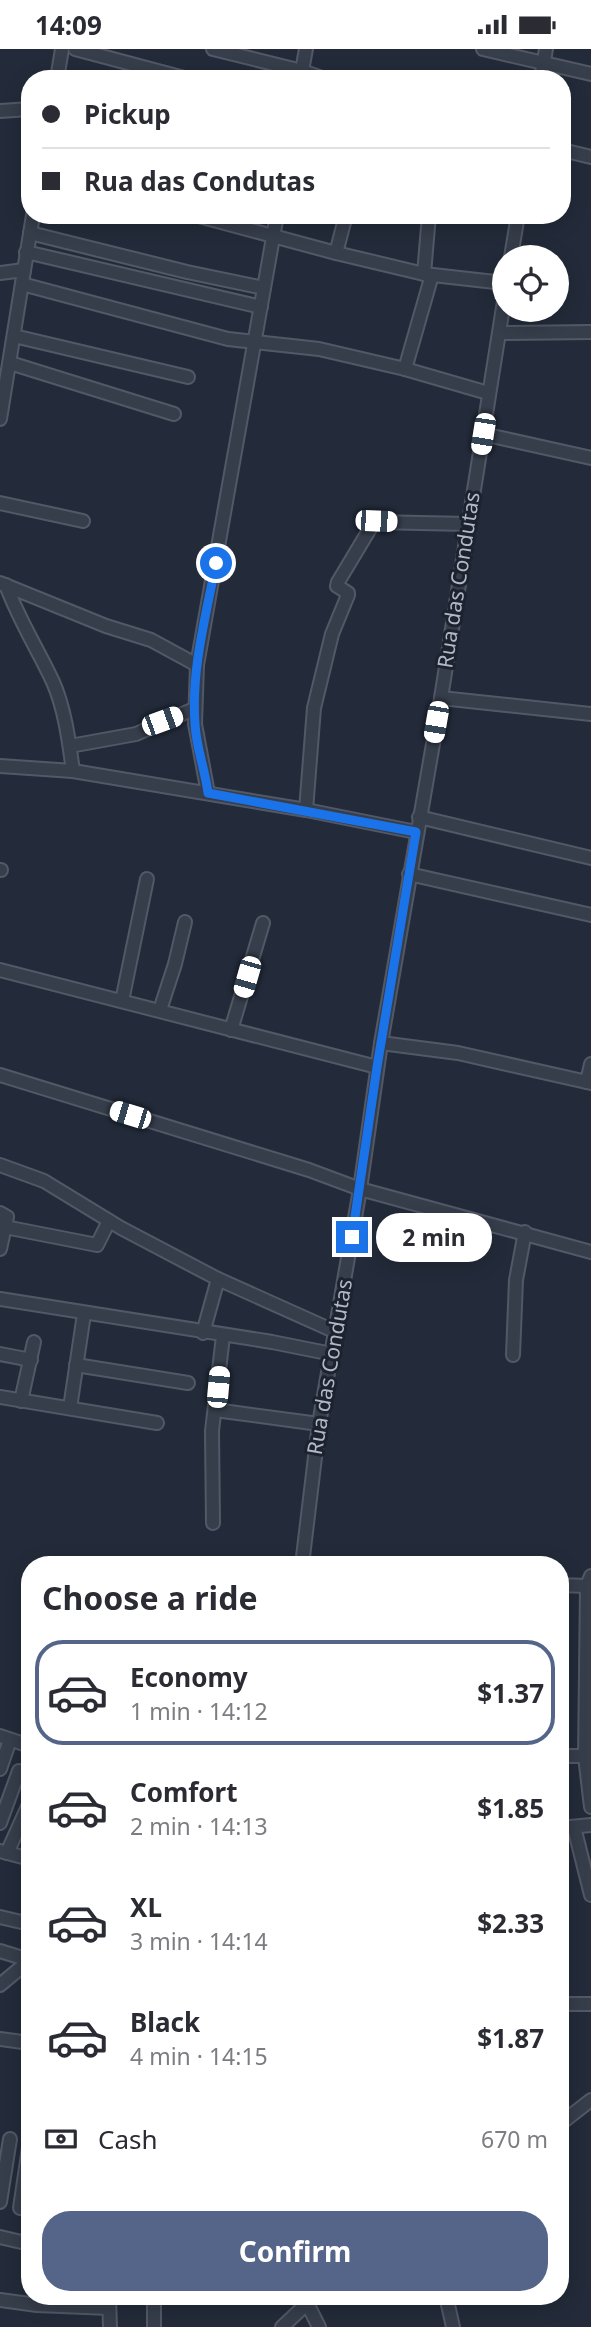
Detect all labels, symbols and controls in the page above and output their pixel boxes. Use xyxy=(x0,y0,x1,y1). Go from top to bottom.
text: 14:09 xyxy=(35,7,102,43)
text: Pickup xyxy=(84,96,171,132)
text: Rua das Condutas xyxy=(84,163,315,199)
map controls xyxy=(492,245,569,322)
button: locate xyxy=(492,245,569,322)
car xyxy=(470,412,497,456)
street label: Rua das Condutas xyxy=(430,490,486,670)
car xyxy=(355,510,398,532)
route start xyxy=(200,547,232,579)
car xyxy=(423,699,450,745)
car xyxy=(139,704,186,738)
car xyxy=(232,954,263,1000)
car xyxy=(107,1099,154,1131)
callout: 2 min xyxy=(376,1213,492,1261)
route end xyxy=(336,1221,368,1253)
text: 2 min xyxy=(402,1221,466,1253)
street label: Rua das Condutas xyxy=(300,1277,358,1457)
car xyxy=(206,1365,231,1409)
text: Choose a ride xyxy=(42,1576,258,1619)
text: Economy xyxy=(130,1659,248,1695)
icon: car xyxy=(46,1661,109,1724)
text: $1.37 xyxy=(477,1675,544,1711)
text: 1 min · 14:12 xyxy=(130,1695,268,1727)
text: Comfort xyxy=(130,1774,238,1810)
icon: car xyxy=(46,1776,109,1839)
text: $1.85 xyxy=(477,1790,544,1826)
text: 2 min · 14:13 xyxy=(130,1810,268,1842)
text: XL xyxy=(130,1889,162,1925)
icon: car xyxy=(46,1891,109,1954)
text: $2.33 xyxy=(477,1905,544,1941)
text: 3 min · 14:14 xyxy=(130,1925,268,1957)
text: Black xyxy=(130,2004,200,2040)
icon: car xyxy=(46,2006,109,2069)
text: $1.87 xyxy=(477,2020,544,2056)
text: 4 min · 14:15 xyxy=(130,2040,268,2072)
icon: cash xyxy=(42,2120,80,2158)
text: Cash xyxy=(98,2121,158,2157)
text: 670 m xyxy=(481,2123,548,2155)
button: Confirm xyxy=(42,2211,548,2291)

